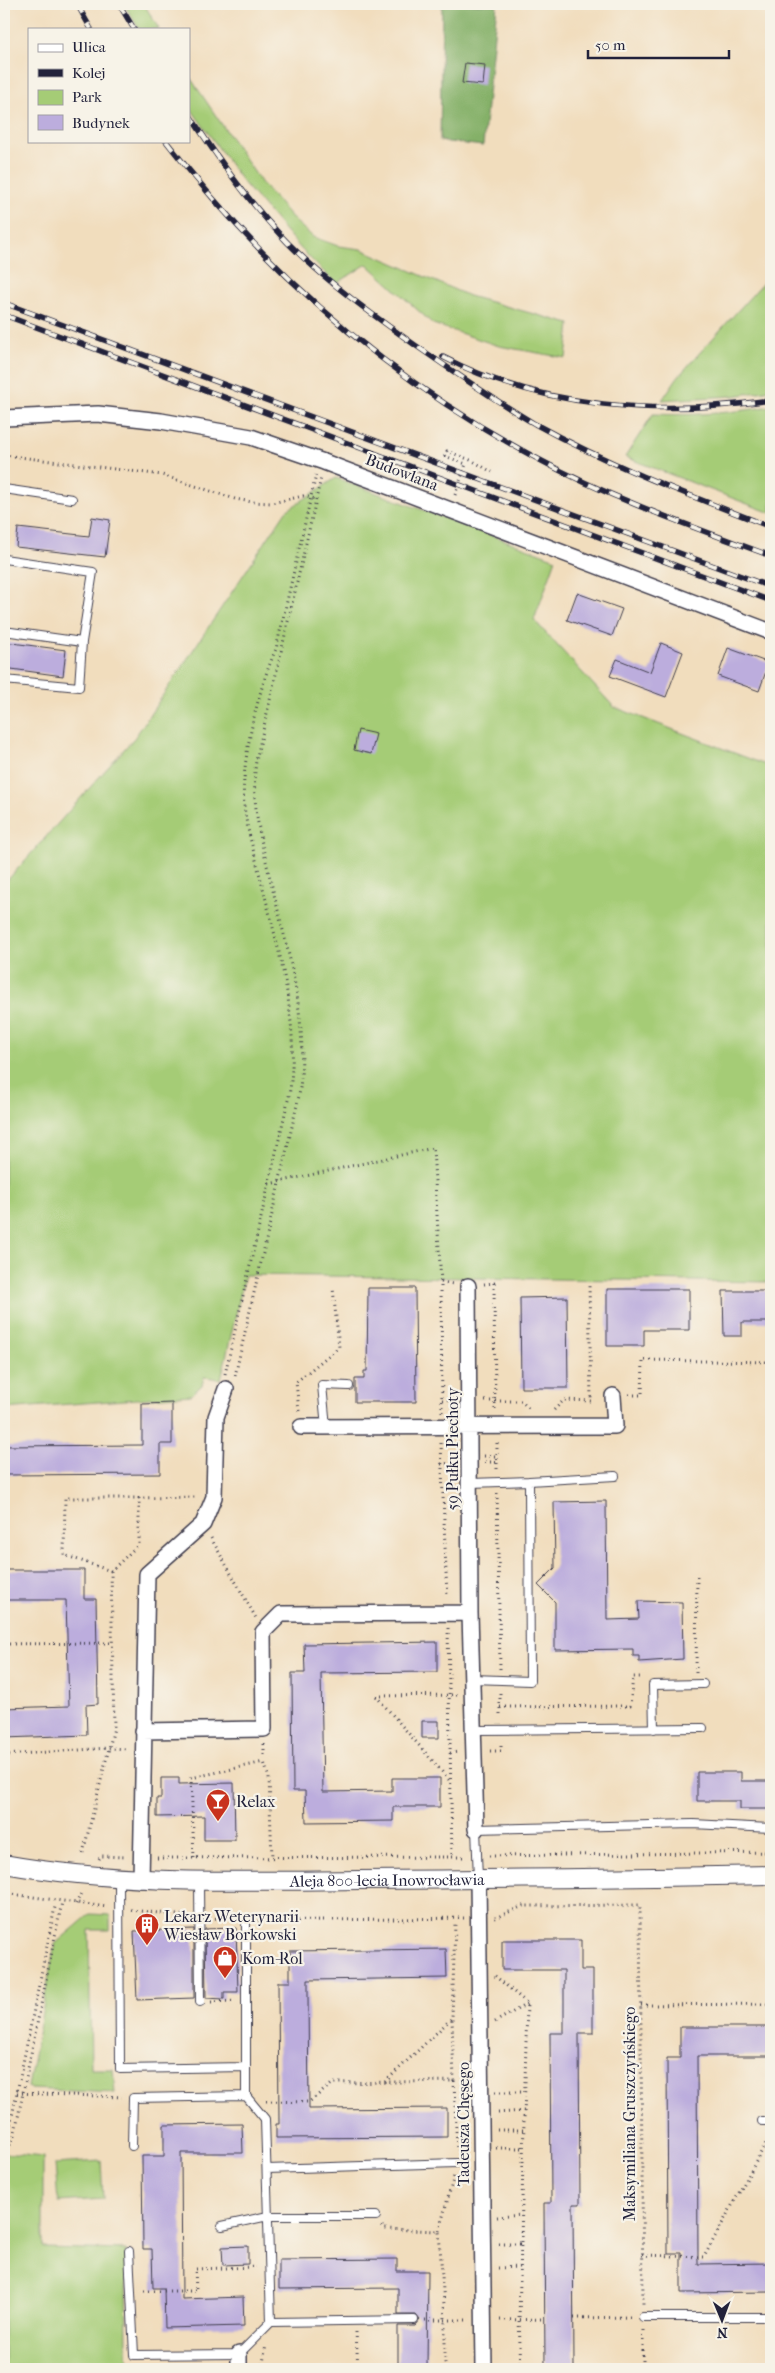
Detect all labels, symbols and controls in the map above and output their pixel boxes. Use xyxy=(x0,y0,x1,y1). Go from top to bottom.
legend xyxy=(28,28,190,142)
scale bar xyxy=(588,28,729,60)
text: 50 m xyxy=(595,36,626,54)
text: Ulica xyxy=(72,38,107,56)
text: Kolej xyxy=(72,64,105,82)
text: Park xyxy=(72,88,102,106)
text: Budynek xyxy=(72,114,130,132)
street label: Budowlana xyxy=(363,449,442,495)
street label: 59 Pułku Piechoty xyxy=(443,1387,462,1510)
bar icon: Relax xyxy=(205,1788,231,1822)
place label: Relax xyxy=(236,1792,276,1811)
street label: Aleja 800-lecia Inowrocławia xyxy=(289,1870,485,1890)
place label: Lekarz Weterynarii Wiesław Borkowski xyxy=(163,1907,299,1944)
building icon: Lekarz Weterynarii Wiesław Borkowski xyxy=(134,1912,160,1946)
shop icon: Kom-Rol xyxy=(212,1945,238,1979)
place label: Kom-Rol xyxy=(242,1949,303,1968)
street label: Maksymiliana Gruszczyńskiego xyxy=(620,2007,639,2221)
street label: Tadeusza Chęsego xyxy=(454,2062,473,2186)
north arrow xyxy=(698,2296,748,2346)
text: N xyxy=(716,2324,728,2341)

